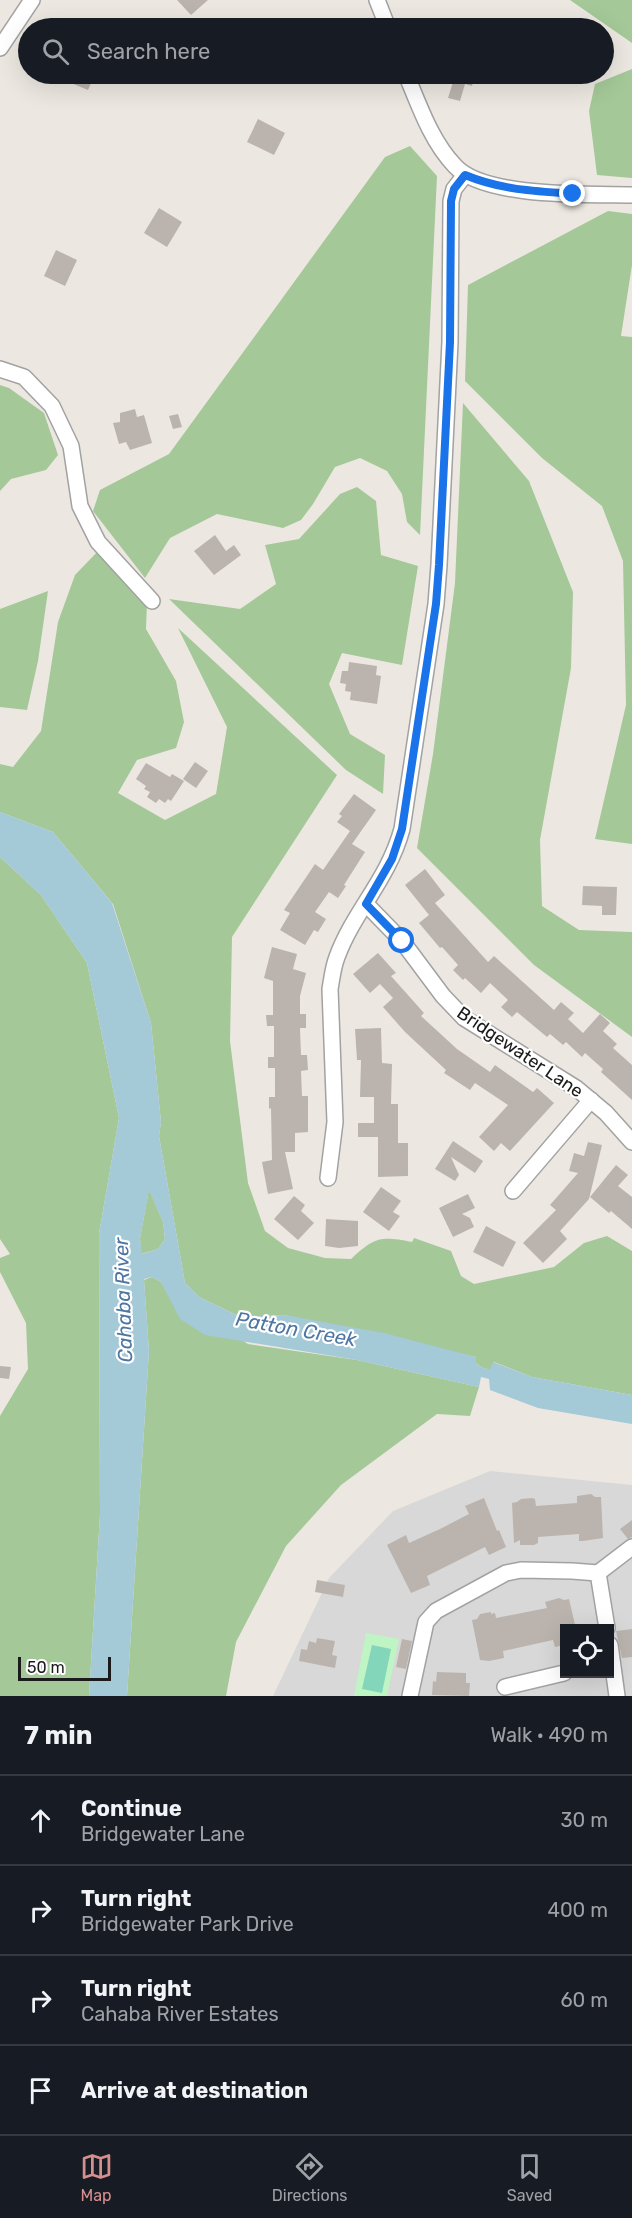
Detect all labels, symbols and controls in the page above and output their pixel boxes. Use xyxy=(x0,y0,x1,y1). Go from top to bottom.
search box xyxy=(18,18,614,84)
icon: search xyxy=(39,35,72,68)
text: Search here xyxy=(87,38,210,65)
route end xyxy=(559,180,585,206)
route start xyxy=(388,927,414,953)
street label: Bridgewater Lane xyxy=(453,1002,587,1102)
water label: Cahaba River xyxy=(109,1236,137,1363)
water label: Patton Creek xyxy=(234,1307,359,1352)
map controls xyxy=(560,1624,614,1678)
button: locate xyxy=(560,1624,614,1678)
scale bar xyxy=(18,1654,111,1682)
text: 50 m xyxy=(27,1658,65,1677)
text: 7 min xyxy=(24,1720,92,1751)
text: Walk · 490 m xyxy=(490,1723,608,1747)
text: Continue xyxy=(81,1795,182,1822)
icon: ahead xyxy=(24,1804,57,1837)
text: 30 m xyxy=(561,1808,608,1832)
text: Bridgewater Lane xyxy=(81,1822,245,1846)
text: Turn right xyxy=(81,1885,191,1912)
icon: right xyxy=(24,1894,57,1927)
text: 400 m xyxy=(548,1898,608,1922)
text: Bridgewater Park Drive xyxy=(81,1912,294,1936)
text: Turn right xyxy=(81,1975,191,2002)
icon: right xyxy=(24,1984,57,2017)
text: 60 m xyxy=(561,1988,608,2012)
text: Cahaba River Estates xyxy=(81,2002,279,2026)
icon: arrive xyxy=(24,2074,57,2107)
text: Arrive at destination xyxy=(81,2077,308,2104)
tab: Map xyxy=(80,2150,113,2205)
tab: Directions xyxy=(272,2150,348,2205)
tab: Saved xyxy=(507,2150,552,2205)

